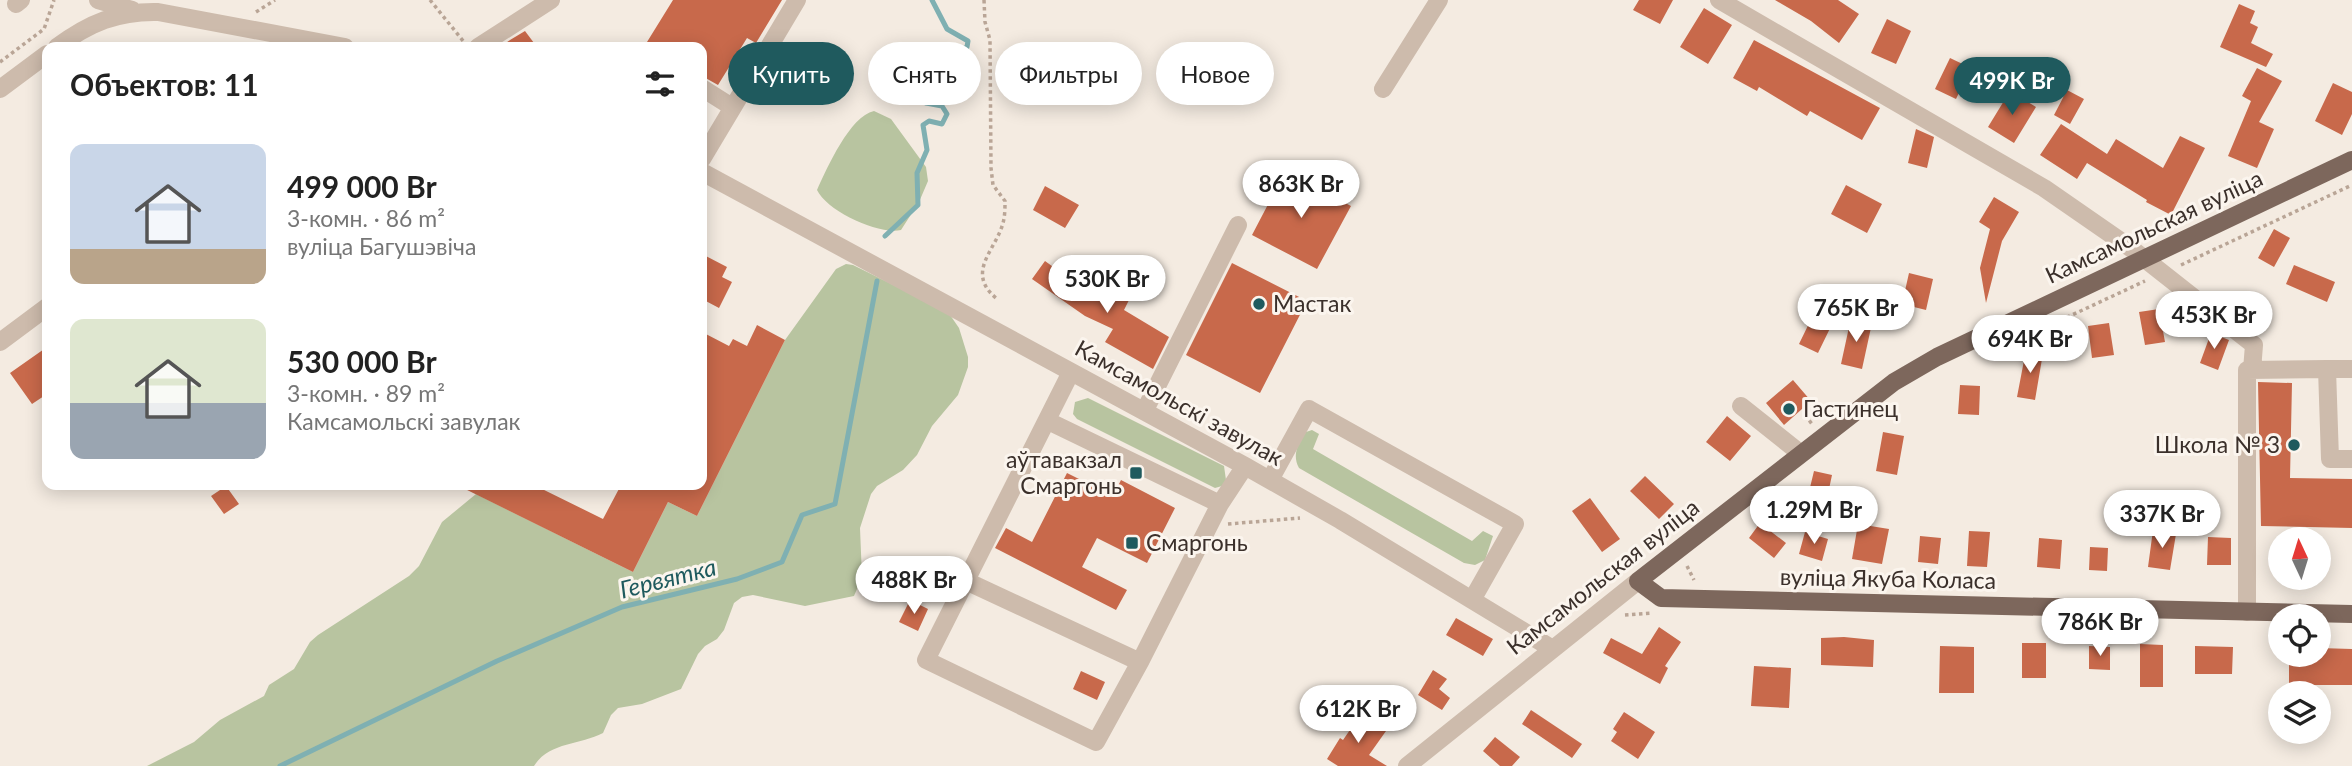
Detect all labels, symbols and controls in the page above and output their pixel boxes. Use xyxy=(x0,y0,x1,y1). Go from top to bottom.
chip: Купить xyxy=(728,42,854,105)
chip: Снять xyxy=(868,42,981,105)
chip: Фильтры xyxy=(995,42,1142,105)
chip: Новое xyxy=(1156,42,1274,105)
pin: 499K Br xyxy=(1947,58,2077,117)
icon: filters xyxy=(641,65,679,103)
text: Объектов: 11 xyxy=(70,66,259,102)
text: 499K Br xyxy=(1970,66,2054,94)
pin: 863K Br xyxy=(1236,160,1366,220)
street label: Камсамольская вуліца xyxy=(2040,163,2267,289)
text: 499 000 Br xyxy=(287,168,437,204)
text: 863K Br xyxy=(1259,169,1343,197)
icon: home xyxy=(126,172,210,256)
text: 3-комн. · 86 m² xyxy=(287,204,445,232)
text: вуліца Багушэвіча xyxy=(287,232,476,260)
pin: 530K Br xyxy=(1042,256,1172,315)
text: 530K Br xyxy=(1065,264,1149,292)
pin: 765K Br xyxy=(1791,284,1921,344)
place label: Мастак xyxy=(1273,289,1351,317)
pin: 453K Br xyxy=(2149,292,2279,351)
text: 765K Br xyxy=(1814,293,1898,321)
marker: Мастак xyxy=(1251,296,1267,312)
text: 453K Br xyxy=(2172,300,2256,328)
pin: 694K Br xyxy=(1965,316,2095,375)
text: 694K Br xyxy=(1988,324,2072,352)
street label: Камсамольскі завулак xyxy=(1071,333,1288,471)
text: 530 000 Br xyxy=(287,343,437,379)
icon: home xyxy=(126,347,210,431)
text: 3-комн. · 89 m² xyxy=(287,379,445,407)
place label: Гастинец xyxy=(1803,394,1898,422)
marker: Гастинец xyxy=(1781,401,1797,417)
text: Камсамольскі завулак xyxy=(287,407,520,435)
place label: Школа № 3 xyxy=(2155,430,2280,458)
marker: Школа № 3 xyxy=(2286,437,2302,453)
place label: аўтавакзал Смаргонь xyxy=(1006,445,1122,499)
marker: аўтавакзал Смаргонь xyxy=(1128,465,1144,481)
pin: 1.29M Br xyxy=(1742,486,1886,546)
pin: 337K Br xyxy=(2097,490,2227,550)
street label: Камсамольская вуліца xyxy=(1501,492,1704,660)
text: 1.29M Br xyxy=(1766,495,1862,523)
text: 337K Br xyxy=(2120,499,2204,527)
north arrow xyxy=(2268,527,2331,590)
map controls xyxy=(2268,527,2331,744)
place label: Смаргонь xyxy=(1146,528,1248,556)
marker: Смаргонь xyxy=(1124,535,1140,551)
water label: Гервятка xyxy=(616,552,719,604)
pin: 488K Br xyxy=(849,556,979,616)
street label: вуліца Якуба Коласа xyxy=(1780,562,1996,594)
text: 488K Br xyxy=(872,565,956,593)
pin: 786K Br xyxy=(2035,598,2165,658)
button: locate xyxy=(2268,604,2331,667)
text: 786K Br xyxy=(2058,607,2142,635)
button: layers xyxy=(2268,681,2331,744)
pin: 612K Br xyxy=(1293,686,1423,745)
text: 612K Br xyxy=(1316,694,1400,722)

